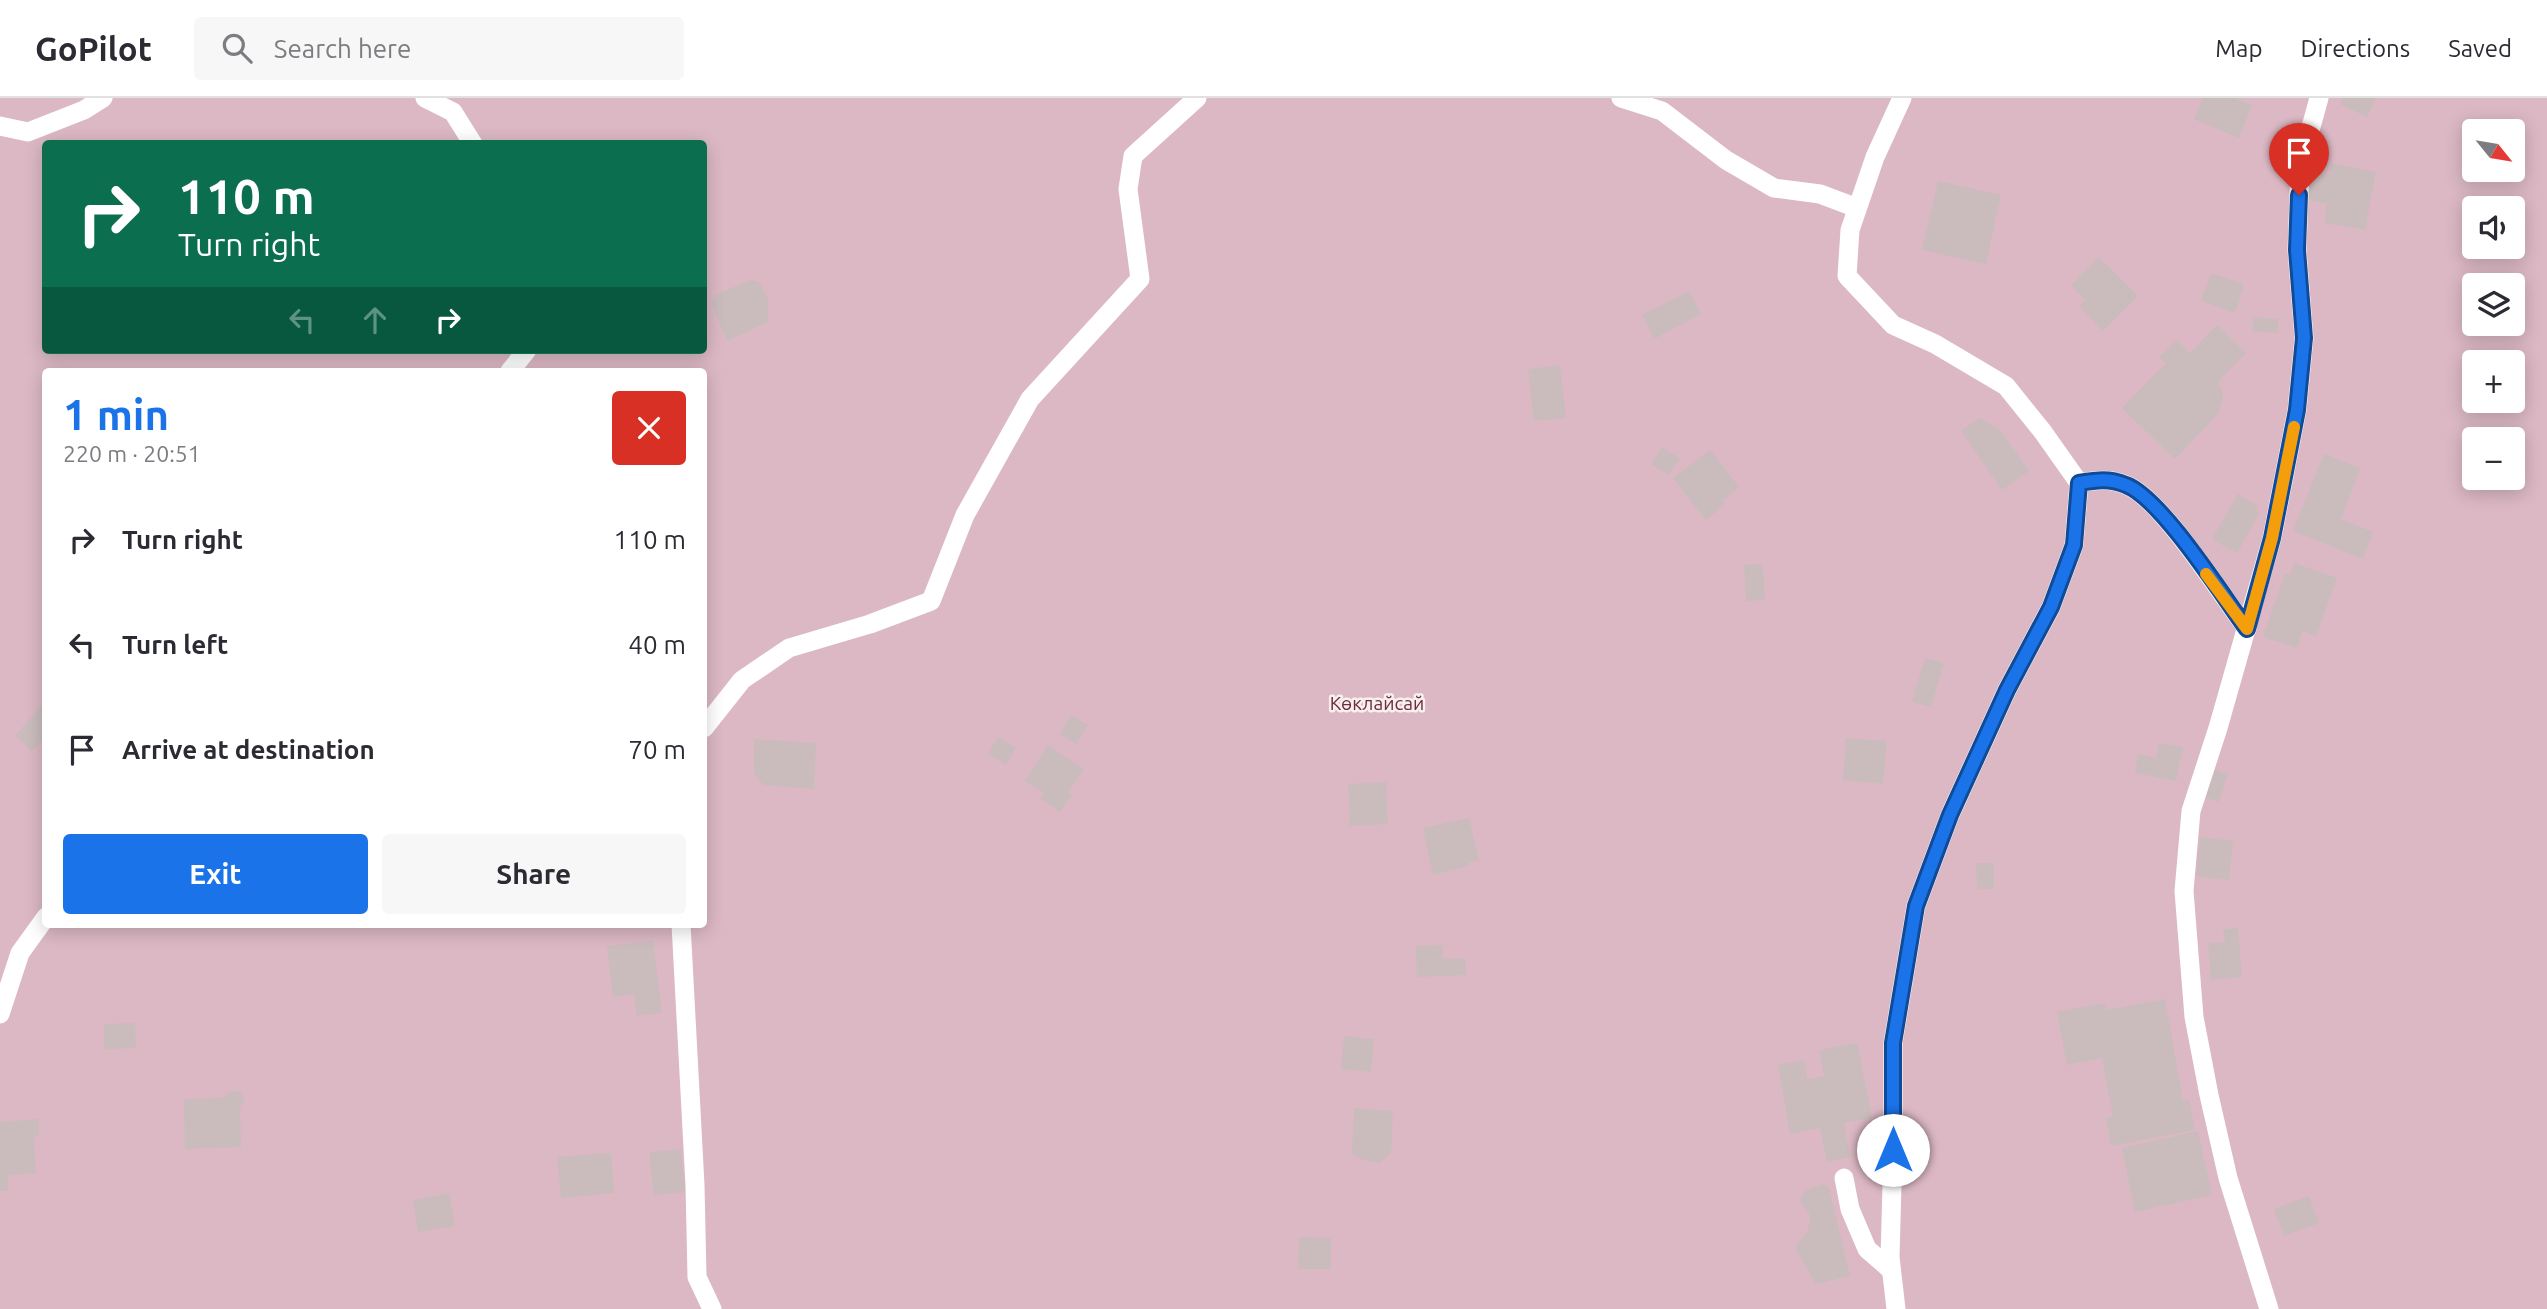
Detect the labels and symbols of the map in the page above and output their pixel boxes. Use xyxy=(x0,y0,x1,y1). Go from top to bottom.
north arrow xyxy=(2462,119,2525,182)
pin xyxy=(2269,123,2329,195)
park label: Көклайсай xyxy=(1330,692,1424,714)
position arrow xyxy=(1856,1113,1930,1187)

